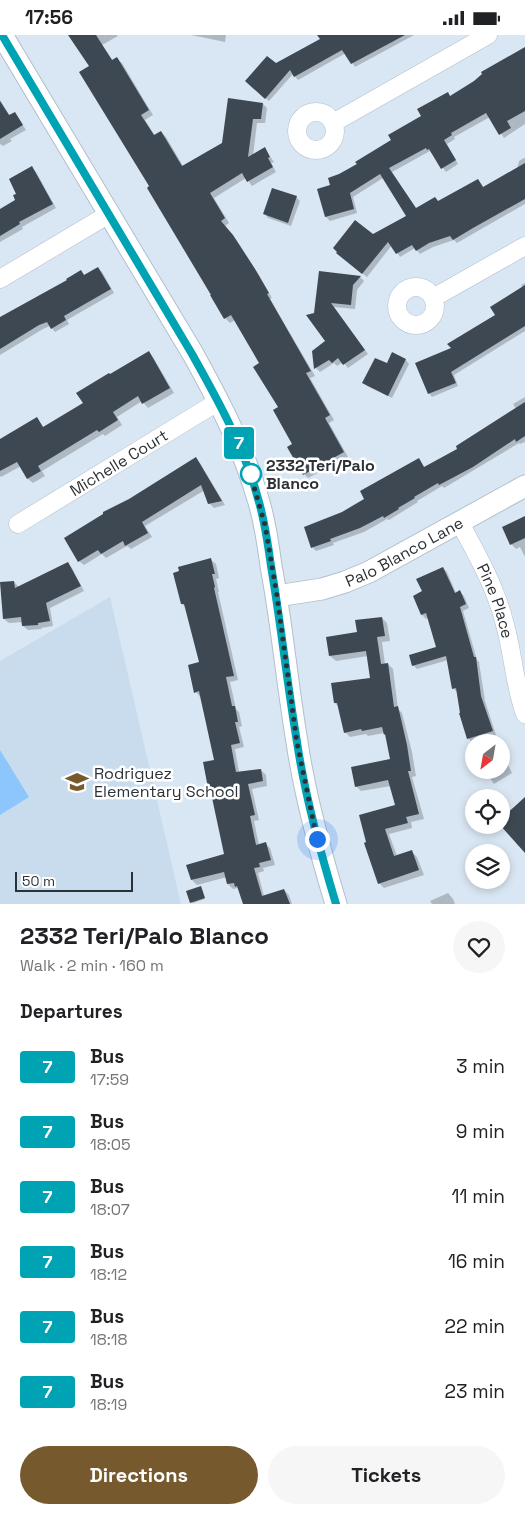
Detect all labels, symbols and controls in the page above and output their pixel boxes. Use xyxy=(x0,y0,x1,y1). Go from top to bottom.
text: 17:56 xyxy=(25,5,73,30)
street label: Michelle Court xyxy=(66,425,172,501)
line badge: 7 xyxy=(223,427,255,459)
text: 7 xyxy=(234,431,244,454)
place label: 2332 Teri/Palo Blanco xyxy=(266,455,375,494)
marker: 2332 Teri/Palo Blanco xyxy=(240,463,262,485)
street label: Palo Blanco Lane xyxy=(342,512,467,592)
street label: Pine Place xyxy=(472,560,518,641)
north arrow xyxy=(465,734,510,779)
map controls xyxy=(465,734,510,889)
place label: Rodriguez Elementary School xyxy=(94,763,239,802)
school or university icon: Rodriguez Elementary School xyxy=(64,769,90,795)
button: locate xyxy=(465,789,510,834)
your location xyxy=(305,827,330,852)
button: layers xyxy=(465,844,510,889)
scale bar xyxy=(15,869,132,892)
text: 50 m xyxy=(22,872,55,890)
text: 2332 Teri/Palo Blanco xyxy=(20,920,269,951)
button: heart xyxy=(453,921,505,973)
text: Walk · 2 min · 160 m xyxy=(20,955,164,976)
text: Departures xyxy=(20,999,123,1024)
text: Bus xyxy=(90,1044,124,1069)
text: 3 min xyxy=(456,1054,505,1079)
text: 7 xyxy=(43,1055,52,1078)
text: 17:59 xyxy=(90,1069,129,1090)
text: Bus xyxy=(90,1109,124,1134)
text: 9 min xyxy=(456,1119,505,1144)
text: 7 xyxy=(43,1120,52,1143)
text: 18:05 xyxy=(90,1134,131,1155)
text: Bus xyxy=(90,1174,124,1199)
text: 11 min xyxy=(452,1184,505,1209)
text: 7 xyxy=(43,1185,52,1208)
text: 18:07 xyxy=(90,1199,130,1220)
text: Bus xyxy=(90,1239,124,1264)
text: 16 min xyxy=(448,1249,505,1274)
text: 7 xyxy=(43,1250,52,1273)
text: 18:12 xyxy=(90,1264,127,1285)
text: Bus xyxy=(90,1304,124,1329)
text: 22 min xyxy=(445,1314,505,1339)
text: 7 xyxy=(43,1315,52,1338)
text: 18:18 xyxy=(90,1329,127,1350)
text: Bus xyxy=(90,1369,124,1394)
text: 23 min xyxy=(445,1379,505,1404)
text: 7 xyxy=(43,1380,52,1403)
text: 18:19 xyxy=(90,1394,127,1415)
button: Directions xyxy=(20,1446,258,1504)
button: Tickets xyxy=(268,1446,505,1504)

